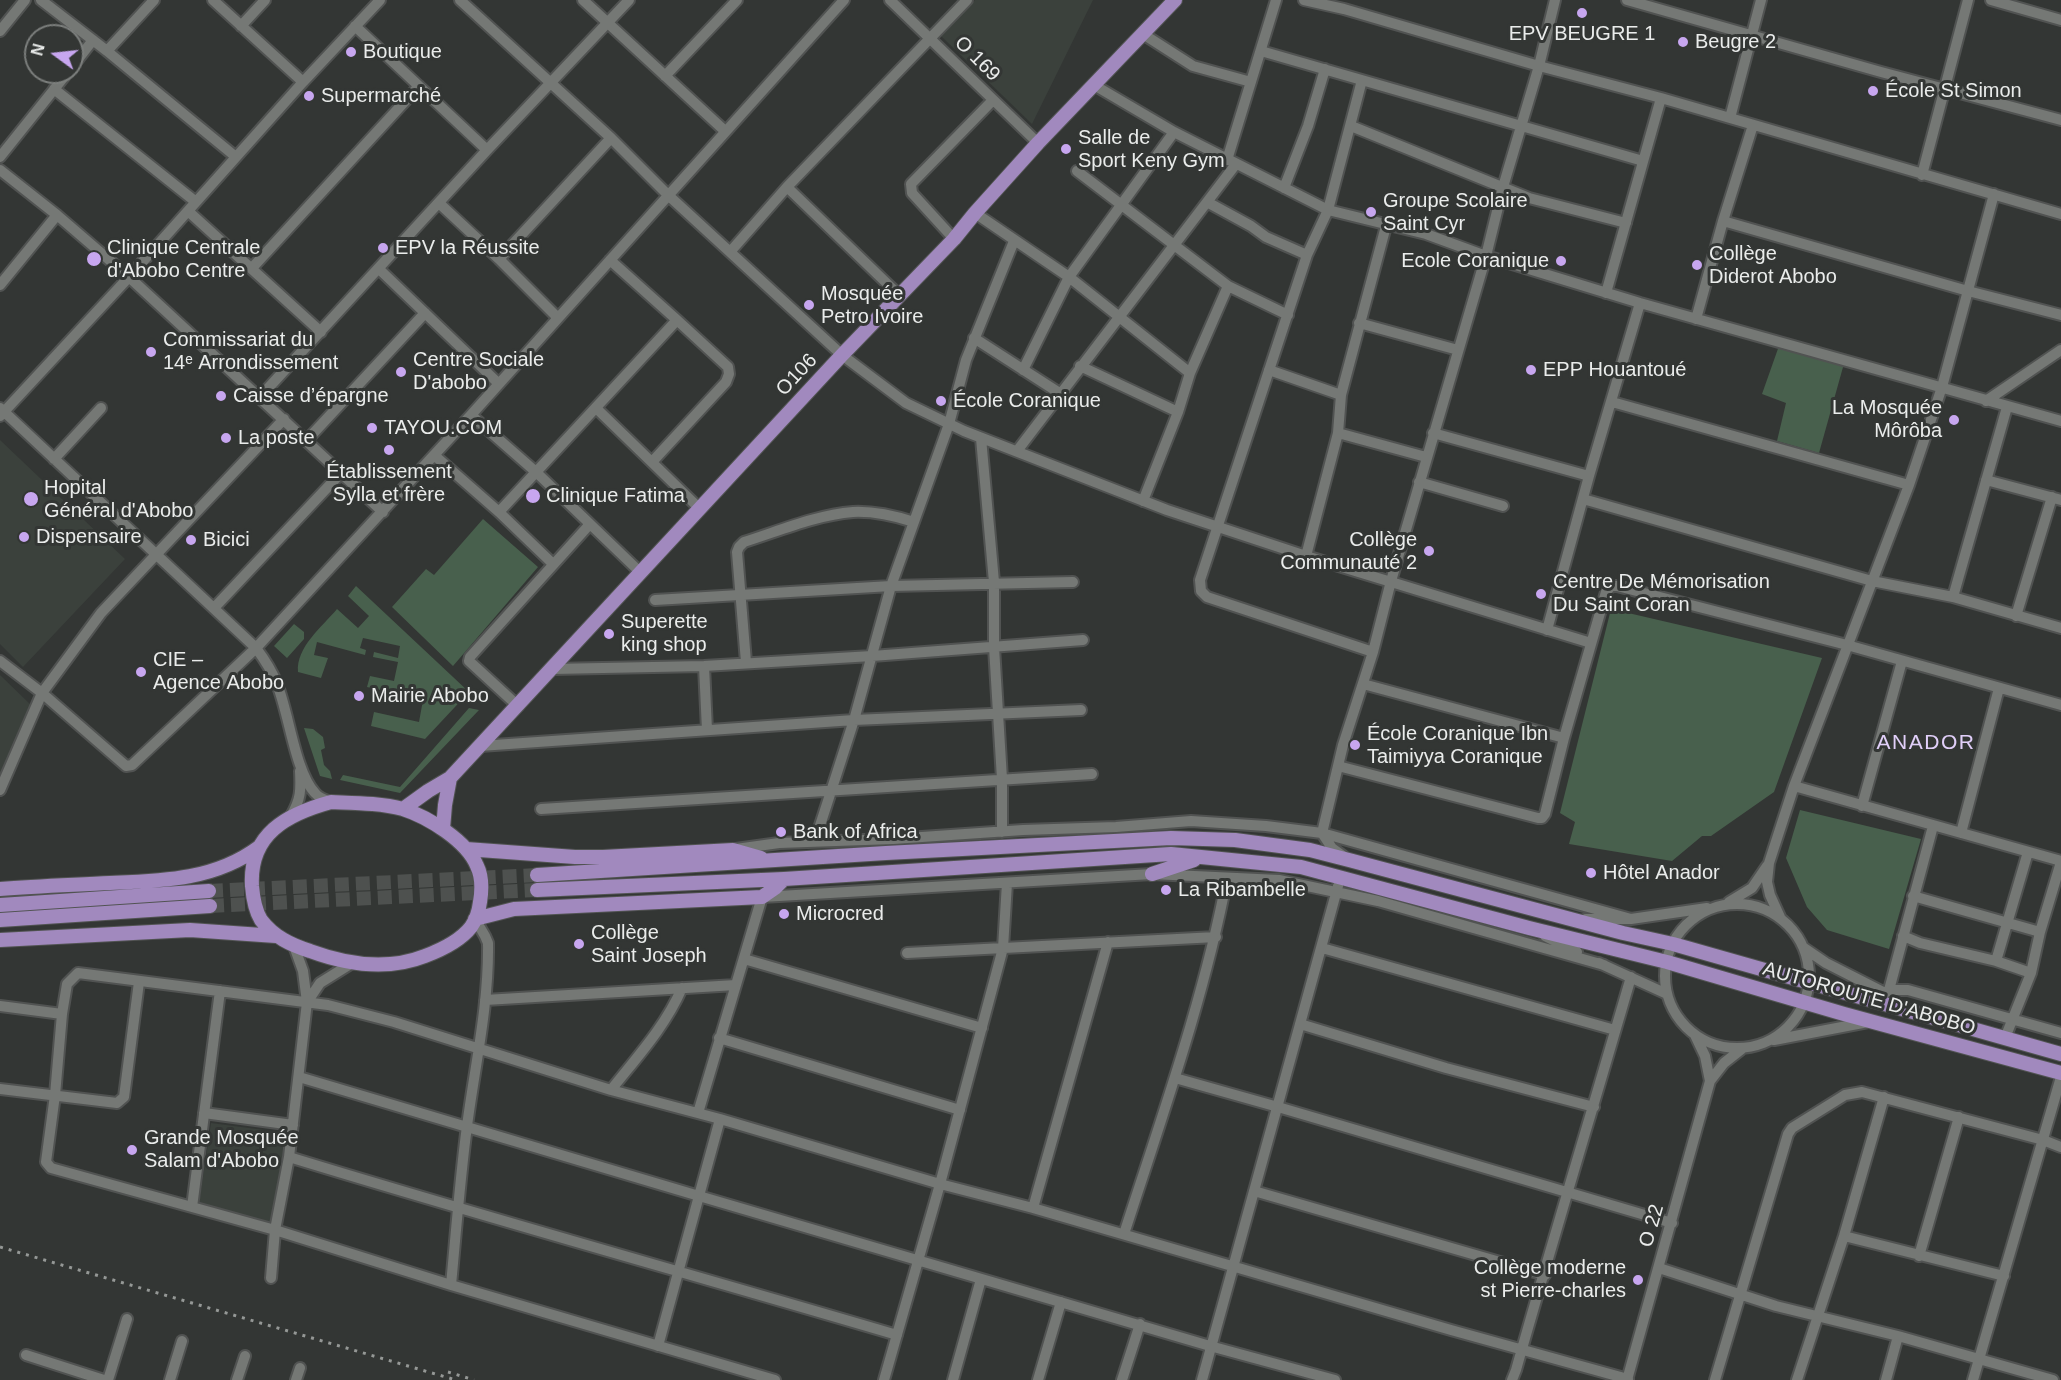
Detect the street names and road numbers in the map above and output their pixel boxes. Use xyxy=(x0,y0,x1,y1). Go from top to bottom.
street label: O 169 xyxy=(949,31,1005,87)
street label: O106 xyxy=(772,349,822,401)
street label: AUTOROUTE D'ABOBO xyxy=(1760,957,1978,1041)
street label: O 22 xyxy=(1634,1202,1670,1250)

